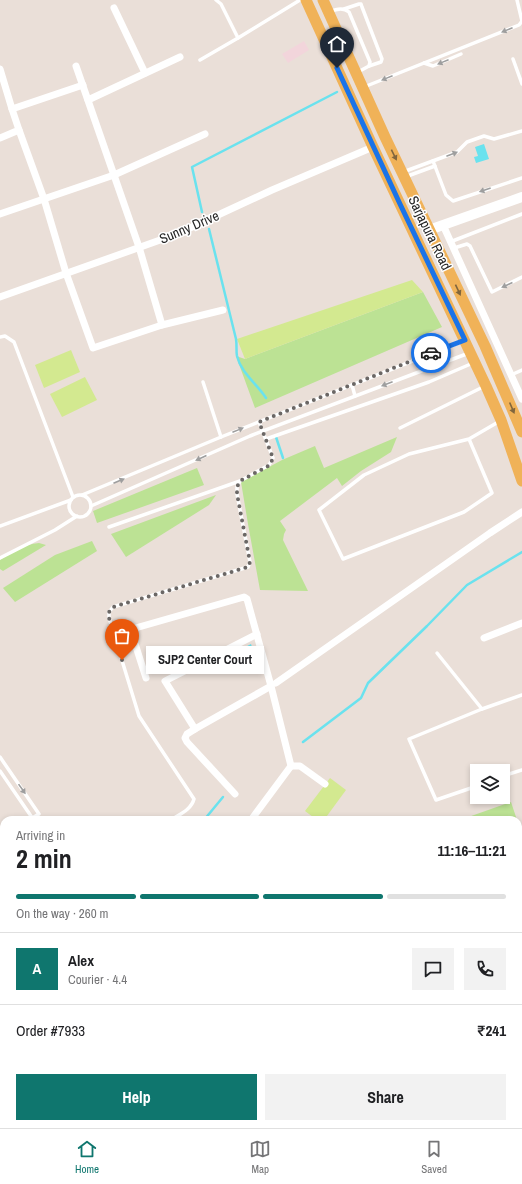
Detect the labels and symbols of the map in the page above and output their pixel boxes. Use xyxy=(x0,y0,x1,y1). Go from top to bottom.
pin xyxy=(320,27,354,68)
one-way arrow xyxy=(502,27,513,33)
one-way arrow xyxy=(436,59,448,65)
one-way arrow xyxy=(380,76,392,82)
one-way arrow xyxy=(390,149,397,161)
one-way arrow xyxy=(446,151,458,157)
one-way arrow xyxy=(479,188,491,194)
street label: Sarjapura Road xyxy=(404,193,456,273)
street label: Sunny Drive xyxy=(156,206,222,248)
one-way arrow xyxy=(501,281,513,288)
one-way arrow xyxy=(455,284,461,296)
courier xyxy=(411,333,451,373)
one-way arrow xyxy=(381,382,393,388)
one-way arrow xyxy=(509,403,515,414)
one-way arrow xyxy=(233,427,245,433)
one-way arrow xyxy=(196,455,207,461)
one-way arrow xyxy=(113,477,125,483)
pin xyxy=(105,619,139,660)
callout: SJP2 Center Court xyxy=(146,646,264,674)
one-way arrow xyxy=(18,783,26,794)

